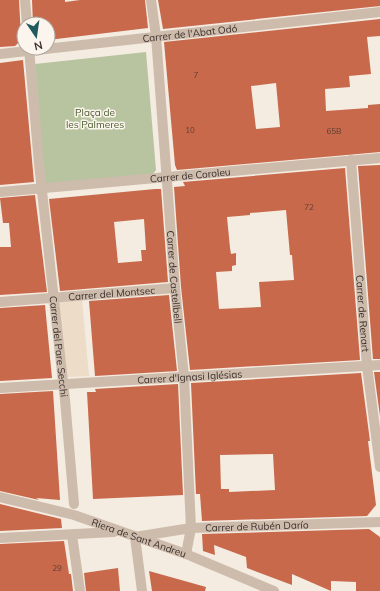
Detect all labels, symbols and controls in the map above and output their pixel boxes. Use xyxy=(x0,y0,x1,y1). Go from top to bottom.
north arrow xyxy=(16,16,56,56)
street label: Carrer de l'Abat Odó xyxy=(142,22,238,45)
text: N xyxy=(33,38,44,53)
house number: 7 xyxy=(194,70,199,80)
park label: Plaça de les Palmeres xyxy=(66,106,124,131)
house number: 10 xyxy=(185,125,195,135)
house number: 65B xyxy=(326,126,342,136)
street label: Carrer de Coroleu xyxy=(149,165,231,186)
house number: 72 xyxy=(304,202,314,212)
street label: Carrer de Castellbell xyxy=(164,230,185,324)
street label: Carrer de Renart xyxy=(353,275,372,353)
street label: Carrer del Montsec xyxy=(68,284,156,304)
street label: Carrer del Pare Secchi xyxy=(47,295,71,398)
street label: Carrer d'Ignasi Iglésias xyxy=(137,367,243,387)
street label: Riera de Sant Andreu xyxy=(90,516,188,561)
street label: Carrer de Rubén Darío xyxy=(205,518,309,535)
house number: 29 xyxy=(52,563,62,573)

